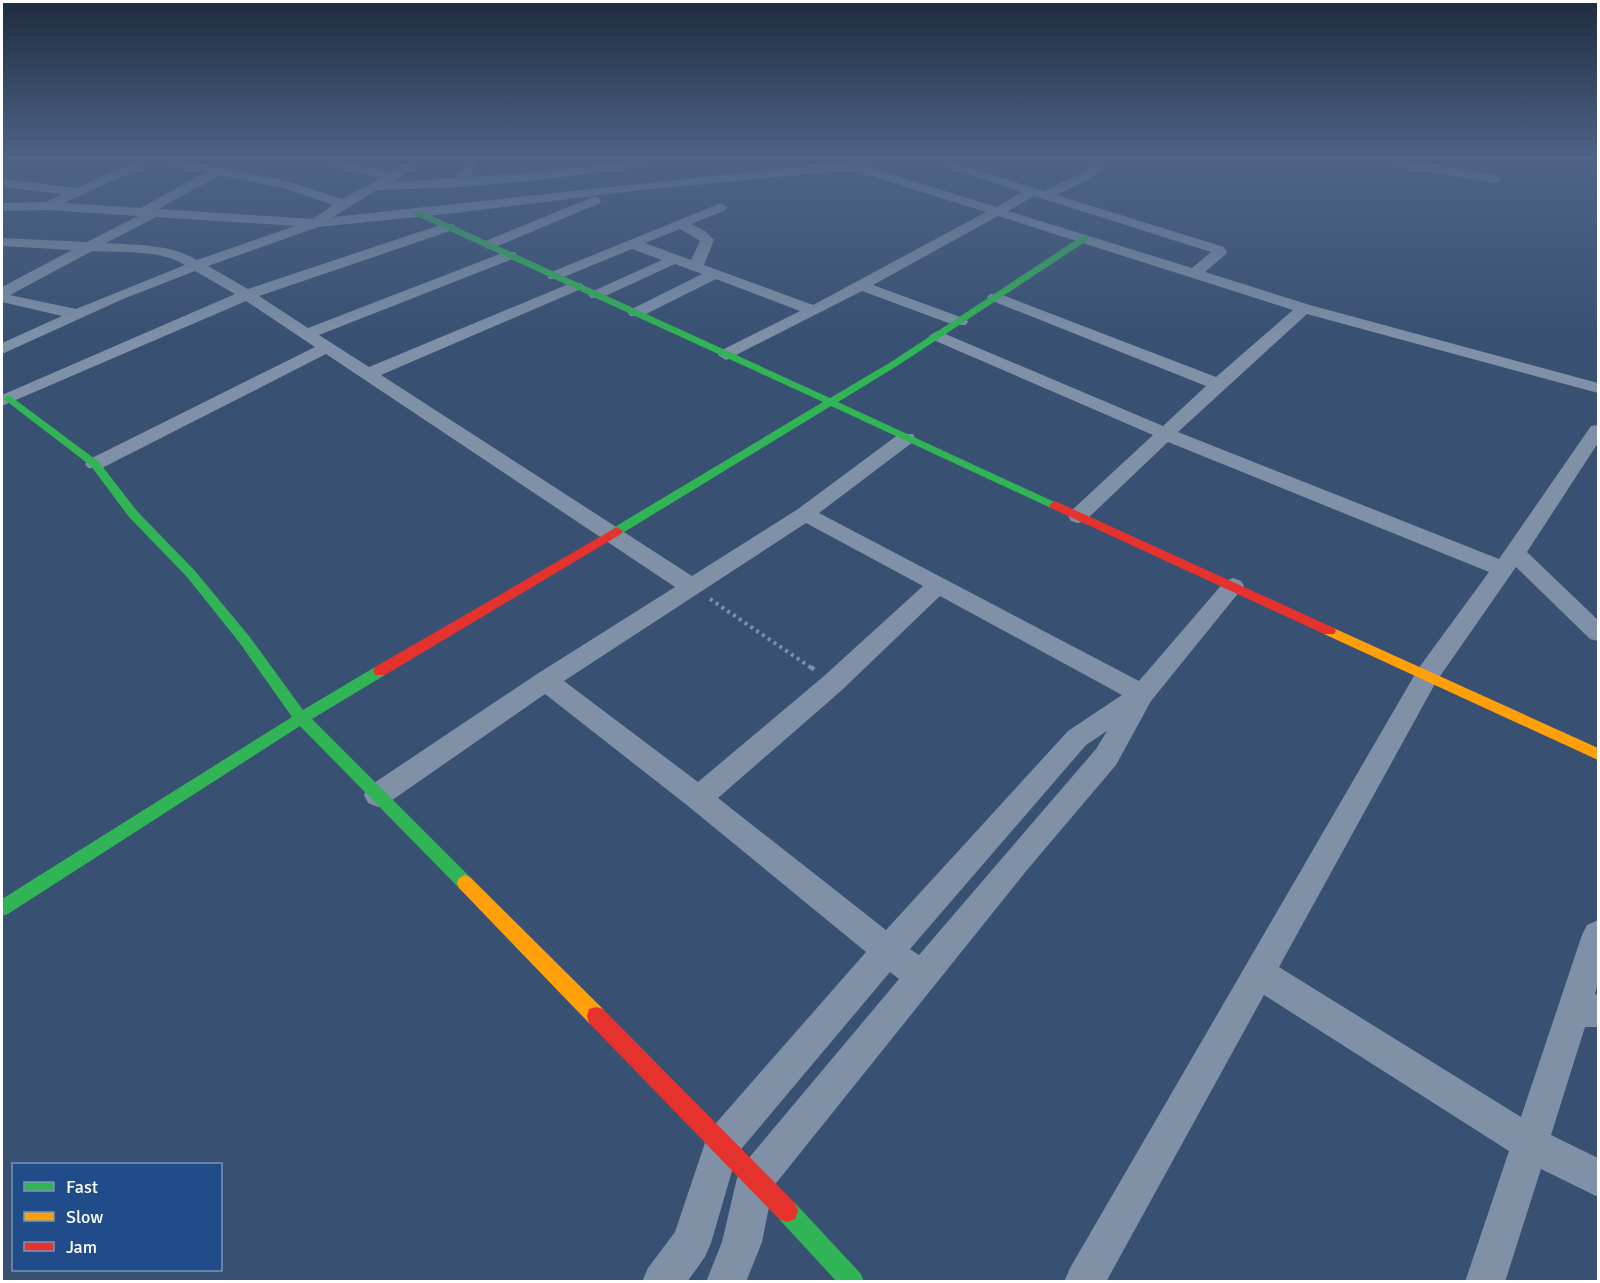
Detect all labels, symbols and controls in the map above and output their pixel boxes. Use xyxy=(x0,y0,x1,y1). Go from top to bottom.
legend xyxy=(12,1163,222,1271)
text: Fast xyxy=(66,1176,98,1198)
text: Slow xyxy=(66,1206,103,1228)
text: Jam xyxy=(66,1236,97,1258)

